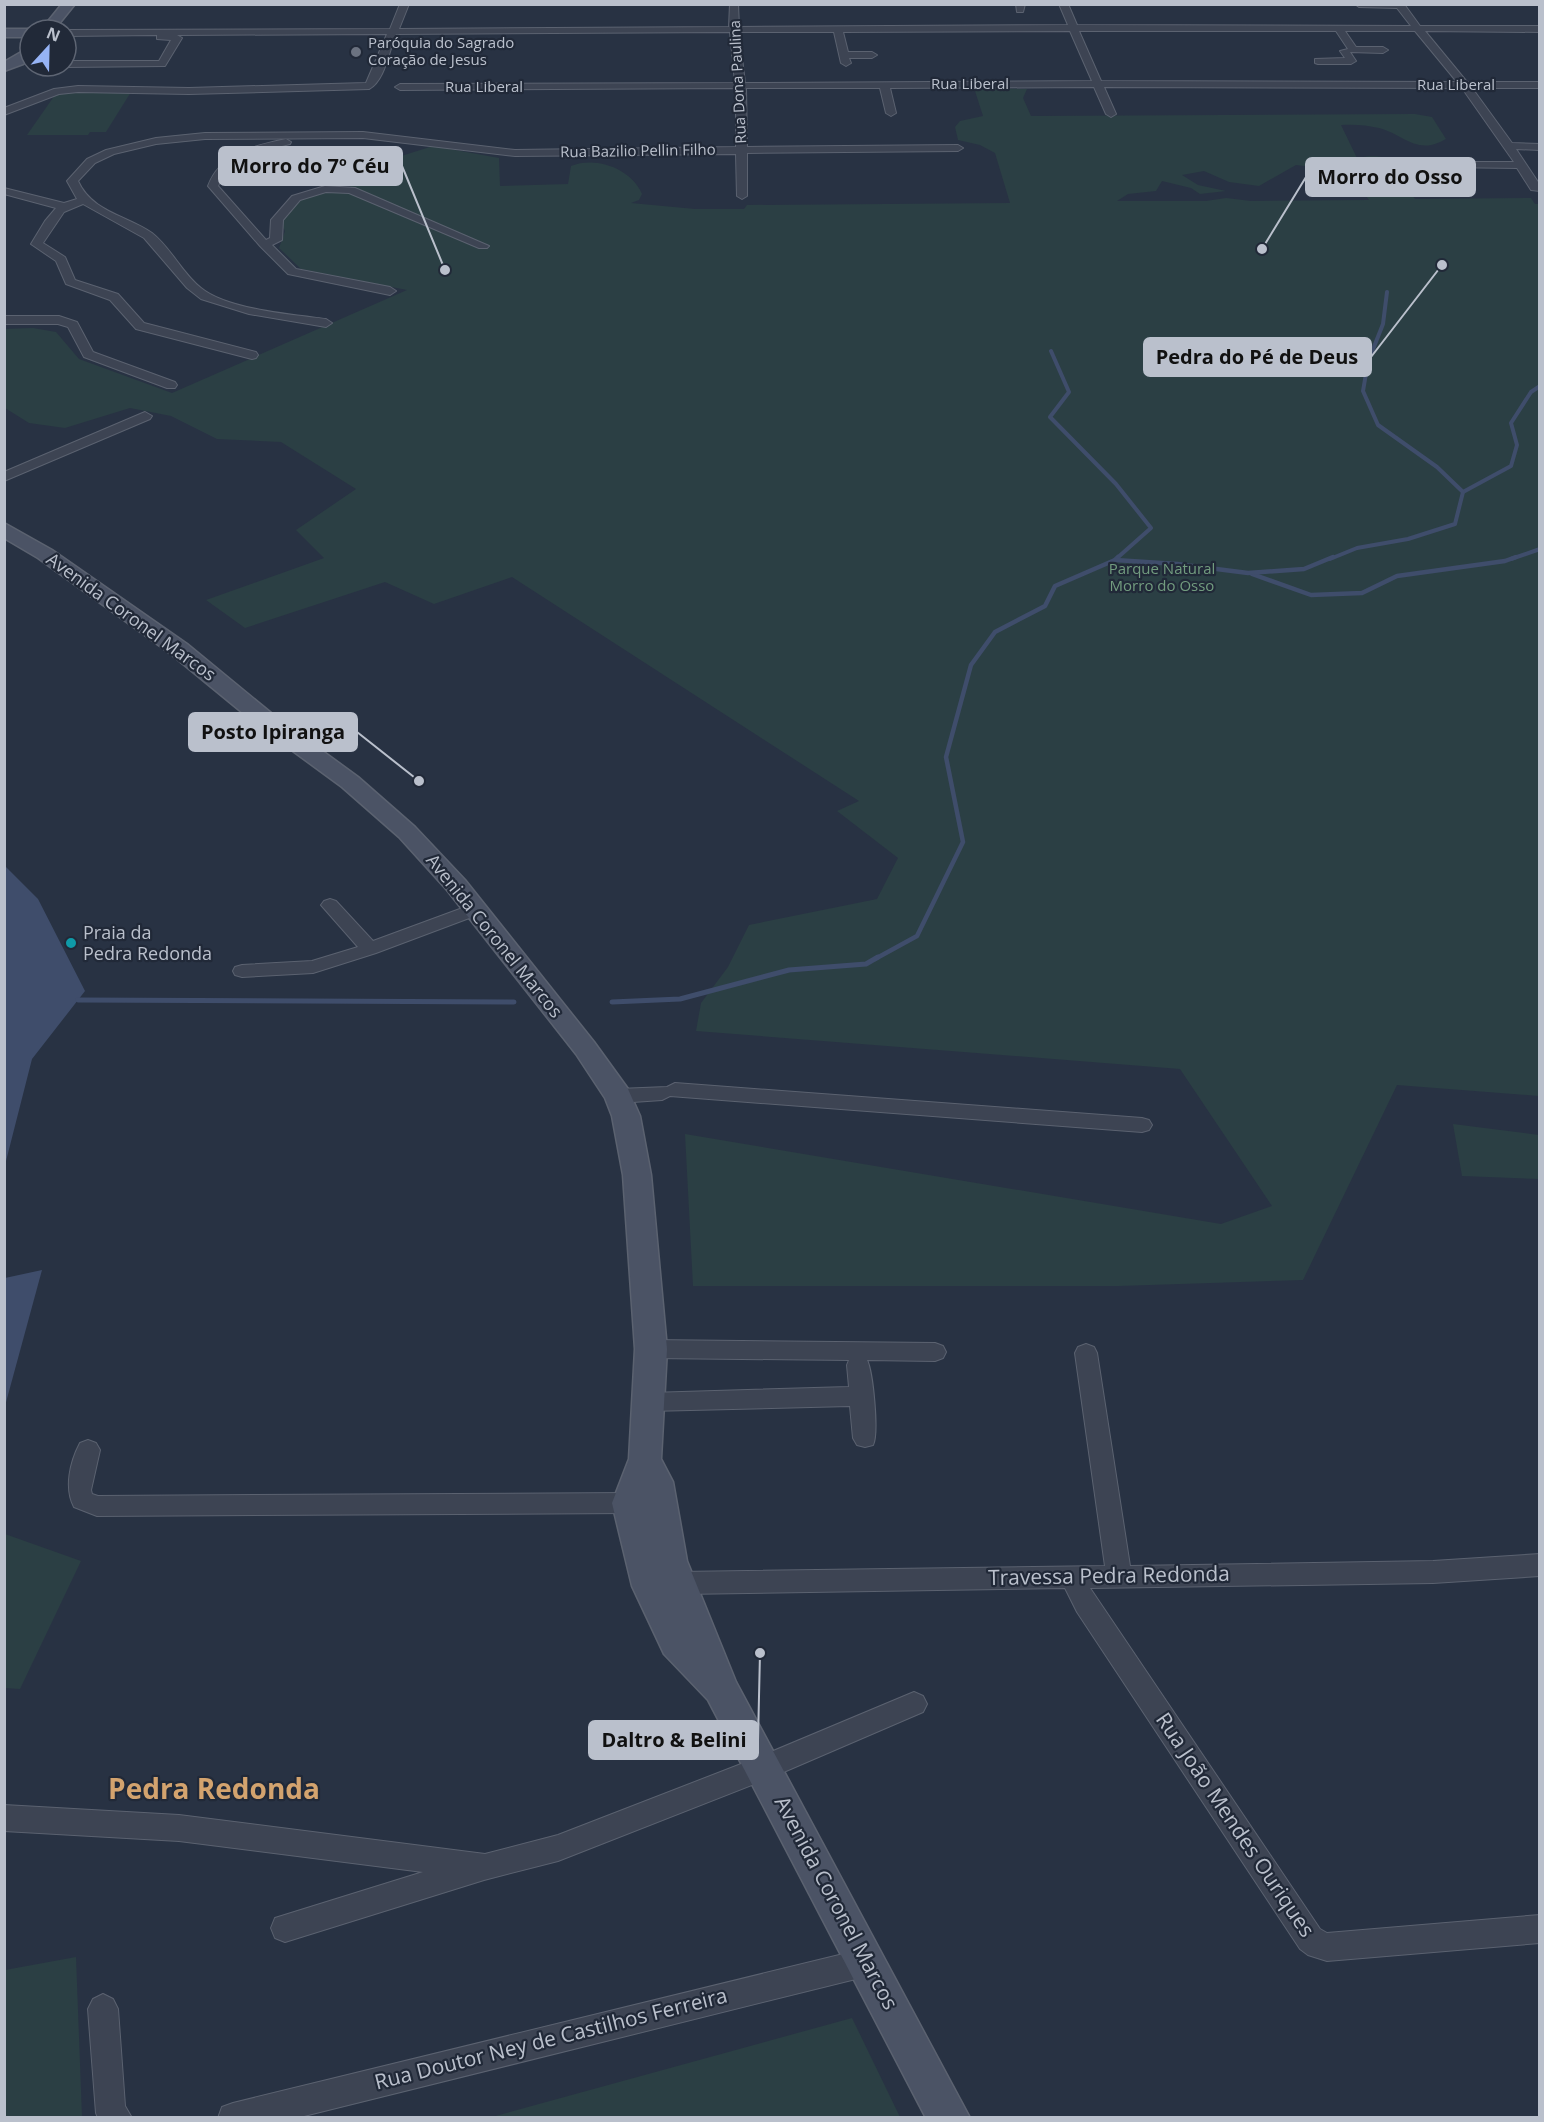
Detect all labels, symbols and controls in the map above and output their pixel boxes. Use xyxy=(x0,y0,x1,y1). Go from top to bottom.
north arrow xyxy=(18,18,78,78)
street label: Rua Dona Paulina xyxy=(724,20,750,144)
text: N xyxy=(43,21,64,47)
place label: Paróquia do Sagrado Coração de Jesus xyxy=(368,32,514,69)
marker: Paróquia do Sagrado Coração de Jesus xyxy=(349,45,363,59)
street label: Rua Liberal xyxy=(931,73,1009,93)
street label: Rua Liberal xyxy=(1417,74,1495,94)
street label: Rua Liberal xyxy=(445,76,523,96)
street label: Rua Bazilio Pellin Filho xyxy=(560,139,716,161)
callout: Morro do 7º Céu xyxy=(219,147,402,185)
text: Morro do 7º Céu xyxy=(230,152,390,179)
callout: Morro do Osso xyxy=(1306,158,1475,196)
text: Morro do Osso xyxy=(1317,163,1463,190)
callout: Pedra do Pé de Deus xyxy=(1144,338,1371,376)
text: Pedra do Pé de Deus xyxy=(1156,343,1358,370)
street label: Avenida Coronel Marcos xyxy=(42,547,221,686)
park label: Parque Natural Morro do Osso xyxy=(1109,558,1215,595)
callout: Posto Ipiranga xyxy=(189,713,357,751)
text: Posto Ipiranga xyxy=(201,718,345,745)
street label: Avenida Coronel Marcos xyxy=(421,849,568,1022)
place label: Praia da Pedra Redonda xyxy=(83,920,212,965)
marker: Praia da Pedra Redonda xyxy=(64,936,78,950)
street label: Travessa Pedra Redonda xyxy=(988,1559,1230,1591)
street label: Rua João Mendes Ouriques xyxy=(1150,1707,1322,1942)
callout: Daltro & Belini xyxy=(589,1721,758,1759)
text: Daltro & Belini xyxy=(601,1726,747,1753)
district label: Pedra Redonda xyxy=(108,1769,320,1807)
street label: Avenida Coronel Marcos xyxy=(769,1791,905,2014)
street label: Rua Doutor Ney de Castilhos Ferreira xyxy=(371,1981,730,2095)

